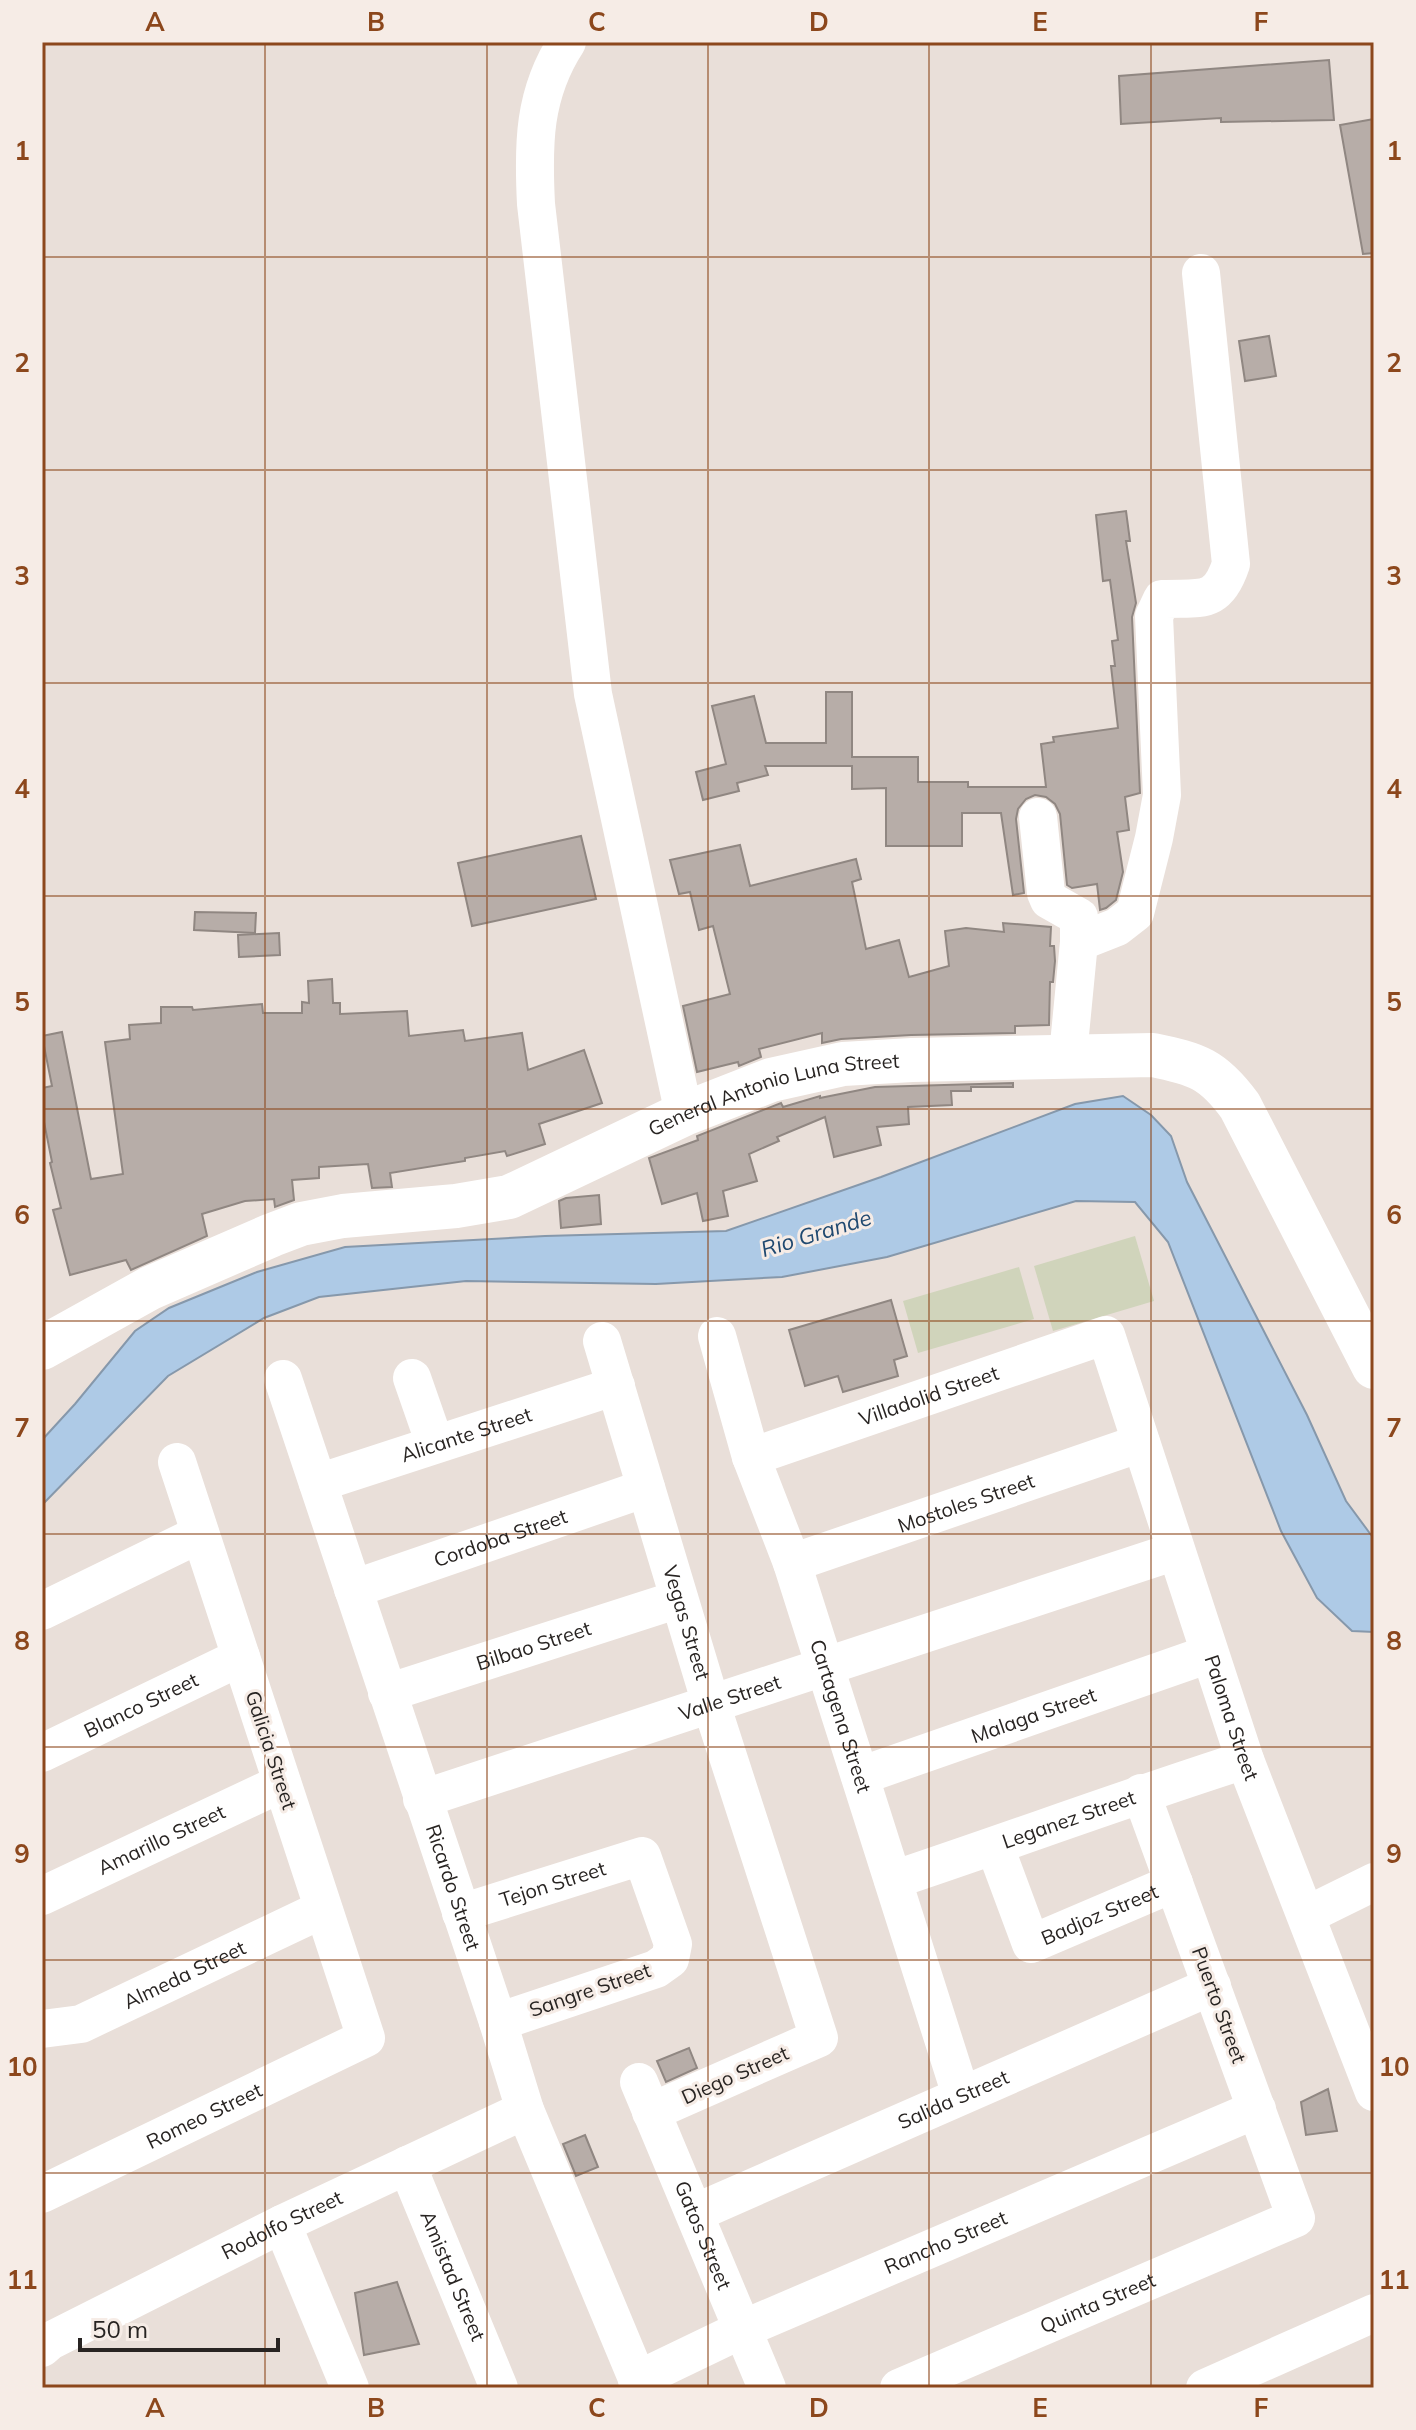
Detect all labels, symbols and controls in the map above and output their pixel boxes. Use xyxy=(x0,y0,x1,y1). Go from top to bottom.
text: A xyxy=(145,5,165,38)
text: B xyxy=(367,5,385,38)
text: C xyxy=(588,5,606,38)
text: D xyxy=(809,5,829,38)
text: E xyxy=(1032,5,1048,38)
text: F xyxy=(1254,5,1269,38)
text: 1 xyxy=(14,134,30,167)
text: 1 xyxy=(1386,134,1402,167)
text: 2 xyxy=(14,346,30,379)
text: 2 xyxy=(1386,346,1402,379)
text: 3 xyxy=(14,559,30,592)
text: 3 xyxy=(1386,559,1402,592)
text: 4 xyxy=(14,772,30,805)
text: 4 xyxy=(1386,772,1402,805)
text: 5 xyxy=(14,985,30,1018)
text: 5 xyxy=(1386,985,1402,1018)
street label: General Antonio Luna Street xyxy=(644,1048,900,1141)
text: 6 xyxy=(14,1198,30,1231)
text: 6 xyxy=(1386,1198,1402,1231)
water label: Rio Grande xyxy=(757,1203,875,1263)
street label: Villadolid Street xyxy=(856,1360,1002,1431)
street label: Alicante Street xyxy=(398,1401,535,1467)
text: 7 xyxy=(14,1411,30,1444)
text: 7 xyxy=(1386,1411,1402,1444)
street label: Mostoles Street xyxy=(894,1468,1037,1538)
street label: Cordoba Street xyxy=(430,1503,570,1572)
street label: Vegas Street xyxy=(658,1562,716,1683)
street label: Bilbao Street xyxy=(473,1615,594,1675)
text: 8 xyxy=(14,1624,30,1657)
text: 8 xyxy=(1386,1624,1402,1657)
street label: Cartagena Street xyxy=(805,1636,877,1796)
street label: Paloma Street xyxy=(1199,1651,1265,1784)
street label: Blanco Street xyxy=(80,1667,202,1743)
street label: Valle Street xyxy=(675,1669,784,1726)
street label: Malaga Street xyxy=(968,1681,1099,1748)
street label: Galicia Street xyxy=(241,1687,302,1812)
street label: Leganez Street xyxy=(999,1784,1139,1854)
street label: Amarillo Street xyxy=(94,1799,229,1880)
street label: Ricardo Street xyxy=(421,1821,486,1954)
text: 9 xyxy=(14,1837,30,1870)
text: 9 xyxy=(1386,1837,1402,1870)
street label: Tejon Street xyxy=(496,1855,609,1912)
street label: Badjoz Street xyxy=(1037,1878,1162,1950)
street label: Almeda Street xyxy=(119,1935,250,2014)
street label: Puerto Street xyxy=(1187,1943,1252,2066)
street label: Sangre Street xyxy=(526,1957,654,2022)
street label: Diego Street xyxy=(677,2040,792,2109)
text: 10 xyxy=(6,2050,38,2083)
text: 10 xyxy=(1378,2050,1410,2083)
street label: Salida Street xyxy=(894,2064,1012,2134)
street label: Romeo Street xyxy=(142,2077,266,2154)
street label: Gatos Street xyxy=(670,2177,737,2293)
street label: Rodolfo Street xyxy=(217,2184,346,2265)
street label: Rancho Street xyxy=(880,2205,1011,2279)
street label: Amistad Street xyxy=(415,2207,491,2344)
text: 11 xyxy=(6,2263,38,2296)
text: 11 xyxy=(1378,2263,1410,2296)
street label: Quinta Street xyxy=(1036,2267,1159,2338)
scale bar xyxy=(80,2302,278,2352)
text: 50 m xyxy=(92,2314,148,2344)
text: A xyxy=(145,2391,165,2424)
text: B xyxy=(367,2391,385,2424)
text: C xyxy=(588,2391,606,2424)
text: D xyxy=(809,2391,829,2424)
text: E xyxy=(1032,2391,1048,2424)
text: F xyxy=(1254,2391,1269,2424)

